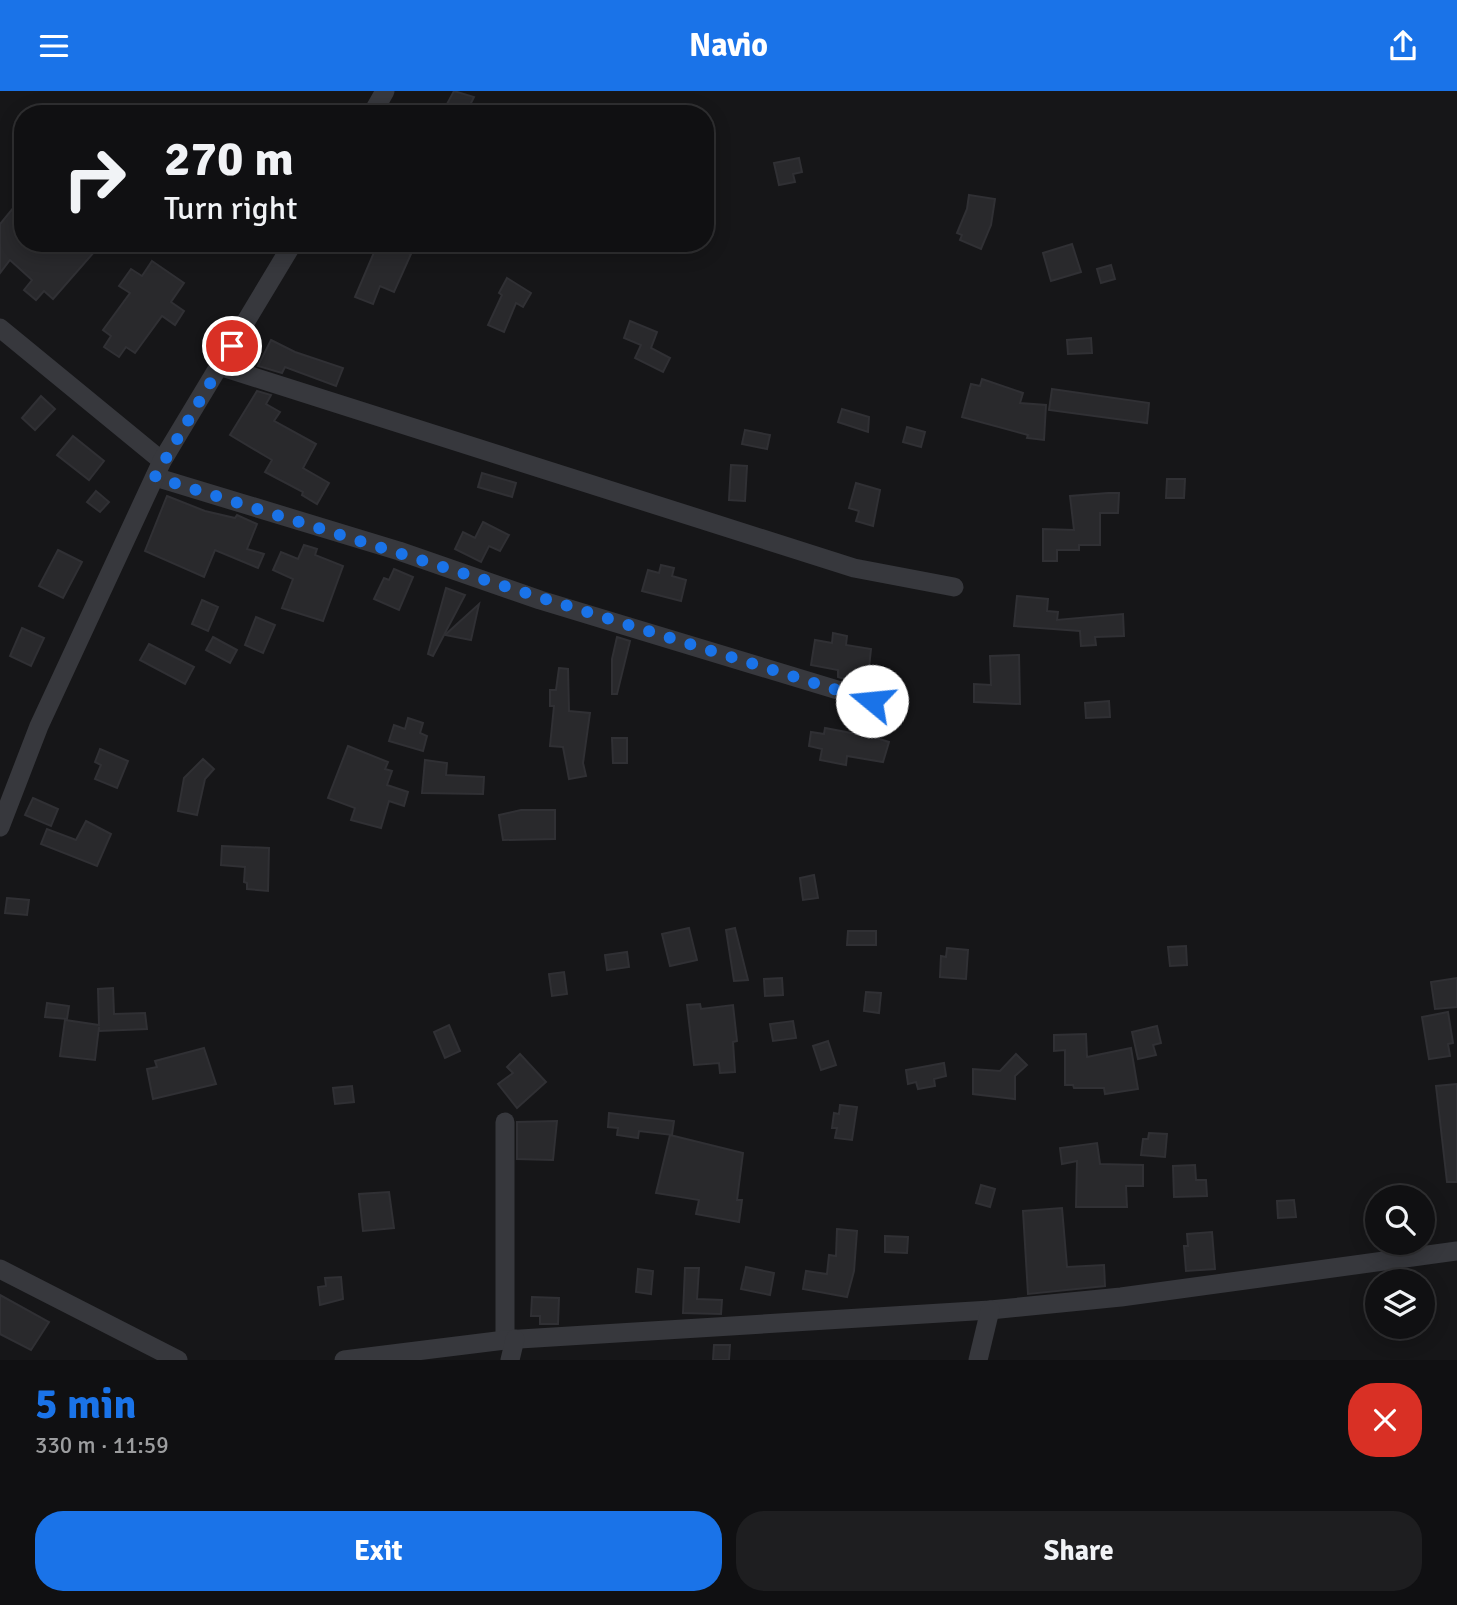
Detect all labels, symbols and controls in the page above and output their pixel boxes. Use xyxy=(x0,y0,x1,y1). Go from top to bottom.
text: Navio xyxy=(689,26,768,65)
icon: menu xyxy=(35,27,73,65)
icon: share xyxy=(1384,27,1422,65)
text: 270 m xyxy=(164,129,294,189)
icon: right xyxy=(49,133,140,224)
text: Turn right xyxy=(164,189,297,228)
pin xyxy=(202,316,262,376)
icon: arrive xyxy=(213,327,251,365)
position arrow xyxy=(835,664,909,738)
map controls xyxy=(1365,1185,1435,1339)
button: search xyxy=(1365,1185,1435,1255)
button: layers xyxy=(1365,1269,1435,1339)
text: 5 min xyxy=(35,1379,136,1430)
button: close xyxy=(1348,1383,1422,1457)
text: 330 m · 11:59 xyxy=(35,1431,169,1460)
button: Exit xyxy=(35,1511,722,1591)
button: Share xyxy=(736,1511,1422,1591)

